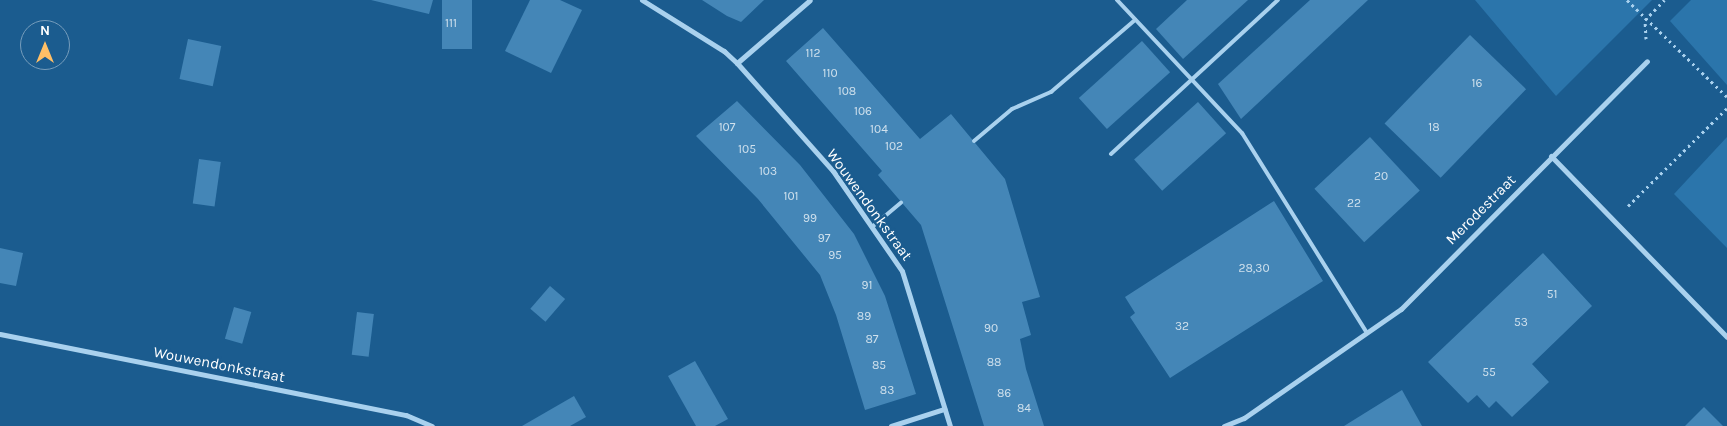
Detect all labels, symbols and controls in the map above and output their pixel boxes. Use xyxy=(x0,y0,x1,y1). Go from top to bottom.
house number: 111 xyxy=(445,17,457,31)
north arrow xyxy=(20,20,70,70)
text: N xyxy=(40,22,50,39)
house number: 112 xyxy=(806,47,820,61)
house number: 110 xyxy=(822,67,838,81)
house number: 16 xyxy=(1472,77,1482,91)
house number: 108 xyxy=(838,85,856,99)
house number: 106 xyxy=(854,105,872,119)
house number: 107 xyxy=(719,121,735,135)
house number: 18 xyxy=(1428,121,1440,135)
house number: 104 xyxy=(870,123,888,137)
house number: 102 xyxy=(885,140,903,154)
house number: 105 xyxy=(738,143,756,157)
street label: Wouwendonkstraat xyxy=(822,146,916,264)
house number: 103 xyxy=(759,165,777,179)
house number: 20 xyxy=(1374,170,1388,184)
street label: Merodestraat xyxy=(1442,171,1520,249)
house number: 101 xyxy=(783,190,799,204)
house number: 22 xyxy=(1347,197,1361,211)
house number: 99 xyxy=(803,212,817,226)
house number: 97 xyxy=(818,232,830,246)
house number: 95 xyxy=(828,249,842,263)
house number: 28,30 xyxy=(1238,262,1270,276)
house number: 91 xyxy=(862,279,872,293)
house number: 51 xyxy=(1547,288,1557,302)
house number: 89 xyxy=(857,310,871,324)
house number: 53 xyxy=(1514,316,1528,330)
house number: 32 xyxy=(1175,320,1189,334)
house number: 90 xyxy=(984,322,998,336)
house number: 87 xyxy=(865,333,879,347)
street label: Wouwendonkstraat xyxy=(152,343,286,387)
house number: 88 xyxy=(987,356,1001,370)
house number: 85 xyxy=(872,359,886,373)
house number: 55 xyxy=(1482,366,1496,380)
house number: 83 xyxy=(880,384,894,398)
house number: 86 xyxy=(997,387,1011,401)
house number: 84 xyxy=(1017,402,1031,416)

